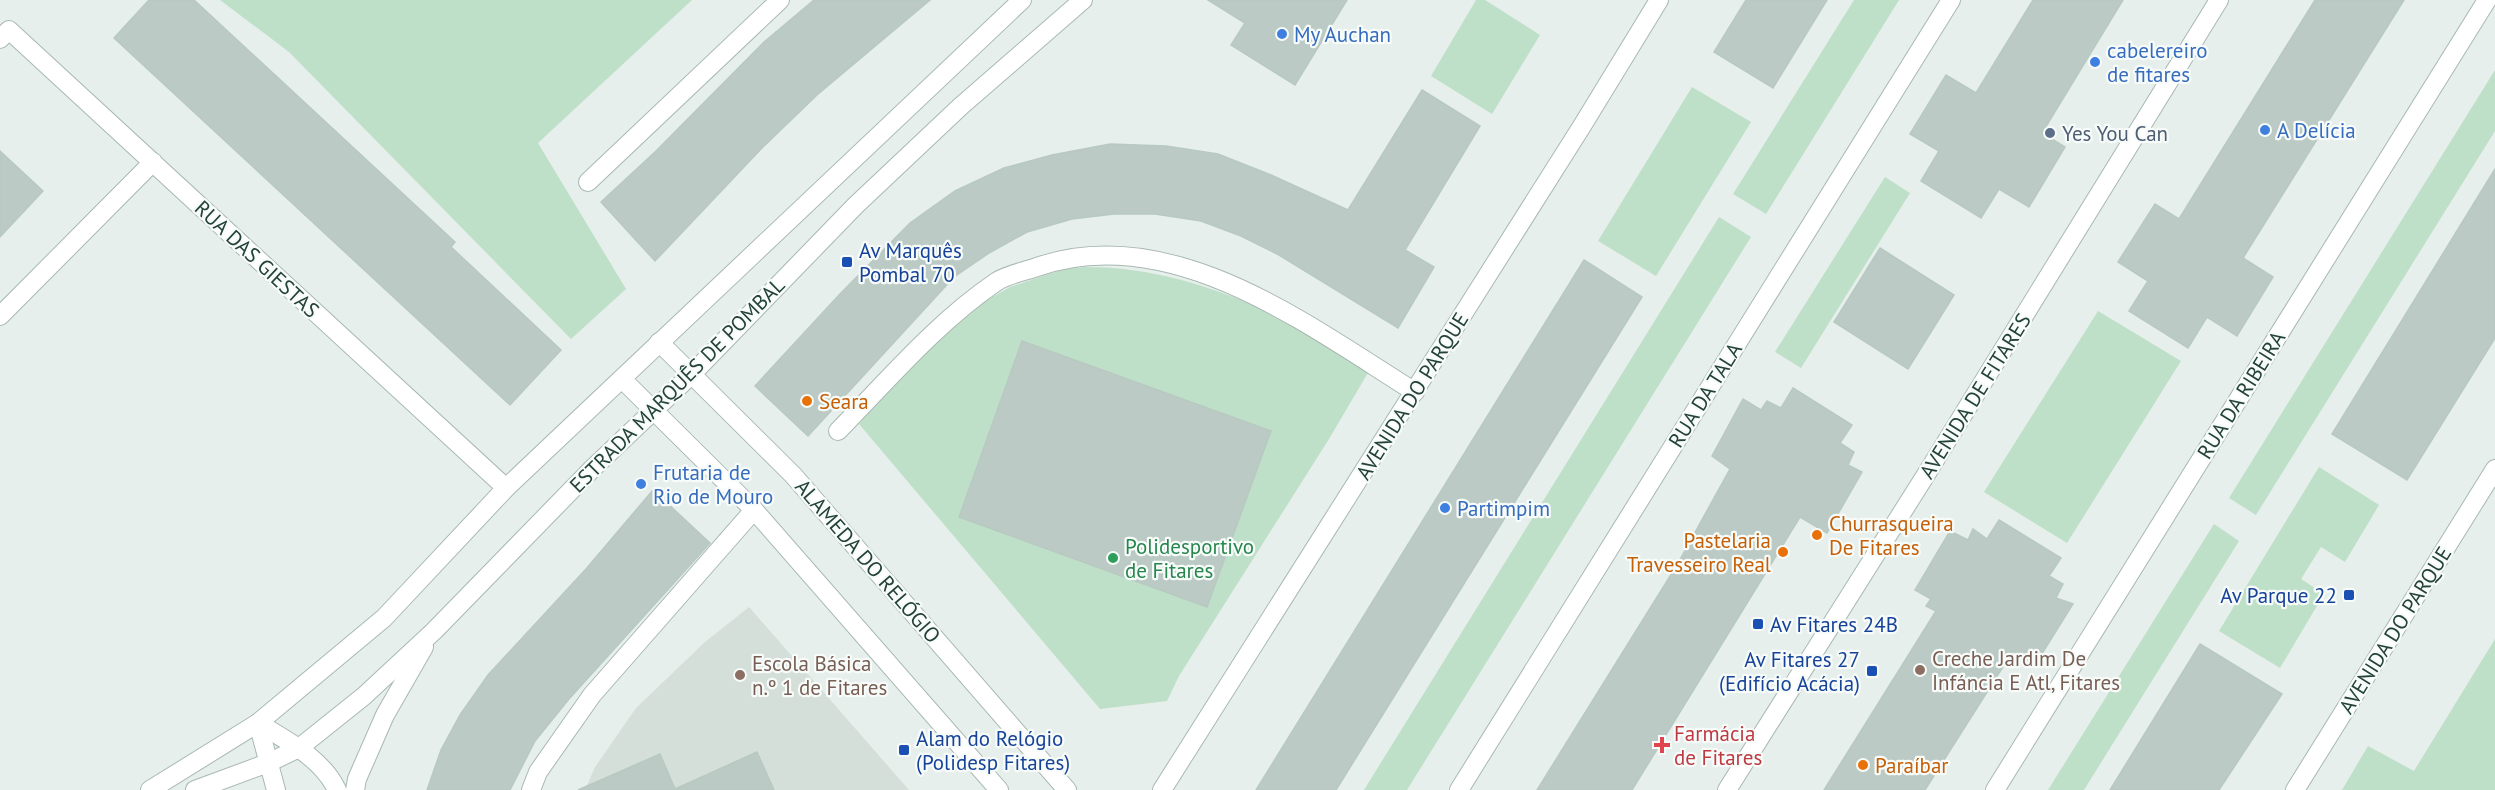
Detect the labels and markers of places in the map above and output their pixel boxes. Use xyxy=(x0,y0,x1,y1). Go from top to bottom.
place label: My Auchan xyxy=(1294,21,1391,48)
marker: My Auchan xyxy=(1275,27,1289,41)
place label: cabelereiro de fitares xyxy=(2107,37,2208,88)
marker: cabelereiro de fitares xyxy=(2088,55,2102,69)
place label: A Delícia xyxy=(2277,117,2356,144)
place label: Yes You Can xyxy=(2062,120,2168,147)
marker: A Delícia xyxy=(2258,123,2272,137)
marker: Yes You Can xyxy=(2043,126,2057,140)
place label: Av Marquês Pombal 70 xyxy=(859,237,962,288)
marker: Av Marquês Pombal 70 xyxy=(840,255,854,269)
place label: Seara xyxy=(819,388,869,415)
marker: Seara xyxy=(800,394,814,408)
place label: Frutaria de Rio de Mouro xyxy=(653,459,773,510)
marker: Frutaria de Rio de Mouro xyxy=(634,477,648,491)
place label: Partimpim xyxy=(1457,495,1550,522)
marker: Partimpim xyxy=(1438,501,1452,515)
place label: Churrasqueira De Fitares xyxy=(1829,510,1954,561)
place label: Pastelaria Travesseiro Real xyxy=(1627,527,1771,578)
marker: Churrasqueira De Fitares xyxy=(1810,528,1824,542)
place label: Polidesportivo de Fitares xyxy=(1125,533,1254,584)
marker: Pastelaria Travesseiro Real xyxy=(1776,545,1790,559)
marker: Polidesportivo de Fitares xyxy=(1106,551,1120,565)
place label: Av Parque 22 xyxy=(2220,582,2337,609)
marker: Av Parque 22 xyxy=(2342,588,2356,602)
place label: Av Fitares 24B xyxy=(1770,611,1898,638)
marker: Av Fitares 24B xyxy=(1751,617,1765,631)
place label: Creche Jardim De Infáncia E Atl, Fitares xyxy=(1932,645,2120,696)
place label: Av Fitares 27 (Edifício Acácia) xyxy=(1719,646,1860,697)
place label: Escola Básica n.º 1 de Fitares xyxy=(752,650,887,701)
marker: Creche Jardim De Infáncia E Atl, Fitares xyxy=(1913,663,1927,677)
marker: Av Fitares 27 (Edifício Acácia) xyxy=(1865,664,1879,678)
marker: Escola Básica n.º 1 de Fitares xyxy=(733,668,747,682)
place label: Farmácia de Fitares xyxy=(1674,720,1762,771)
place label: Alam do Relógio (Polidesp Fitares) xyxy=(916,725,1070,776)
marker: Farmácia de Fitares xyxy=(1655,738,1669,752)
marker: Alam do Relógio (Polidesp Fitares) xyxy=(897,743,911,757)
place label: Paraíbar xyxy=(1875,752,1949,779)
marker: Paraíbar xyxy=(1856,758,1870,772)

